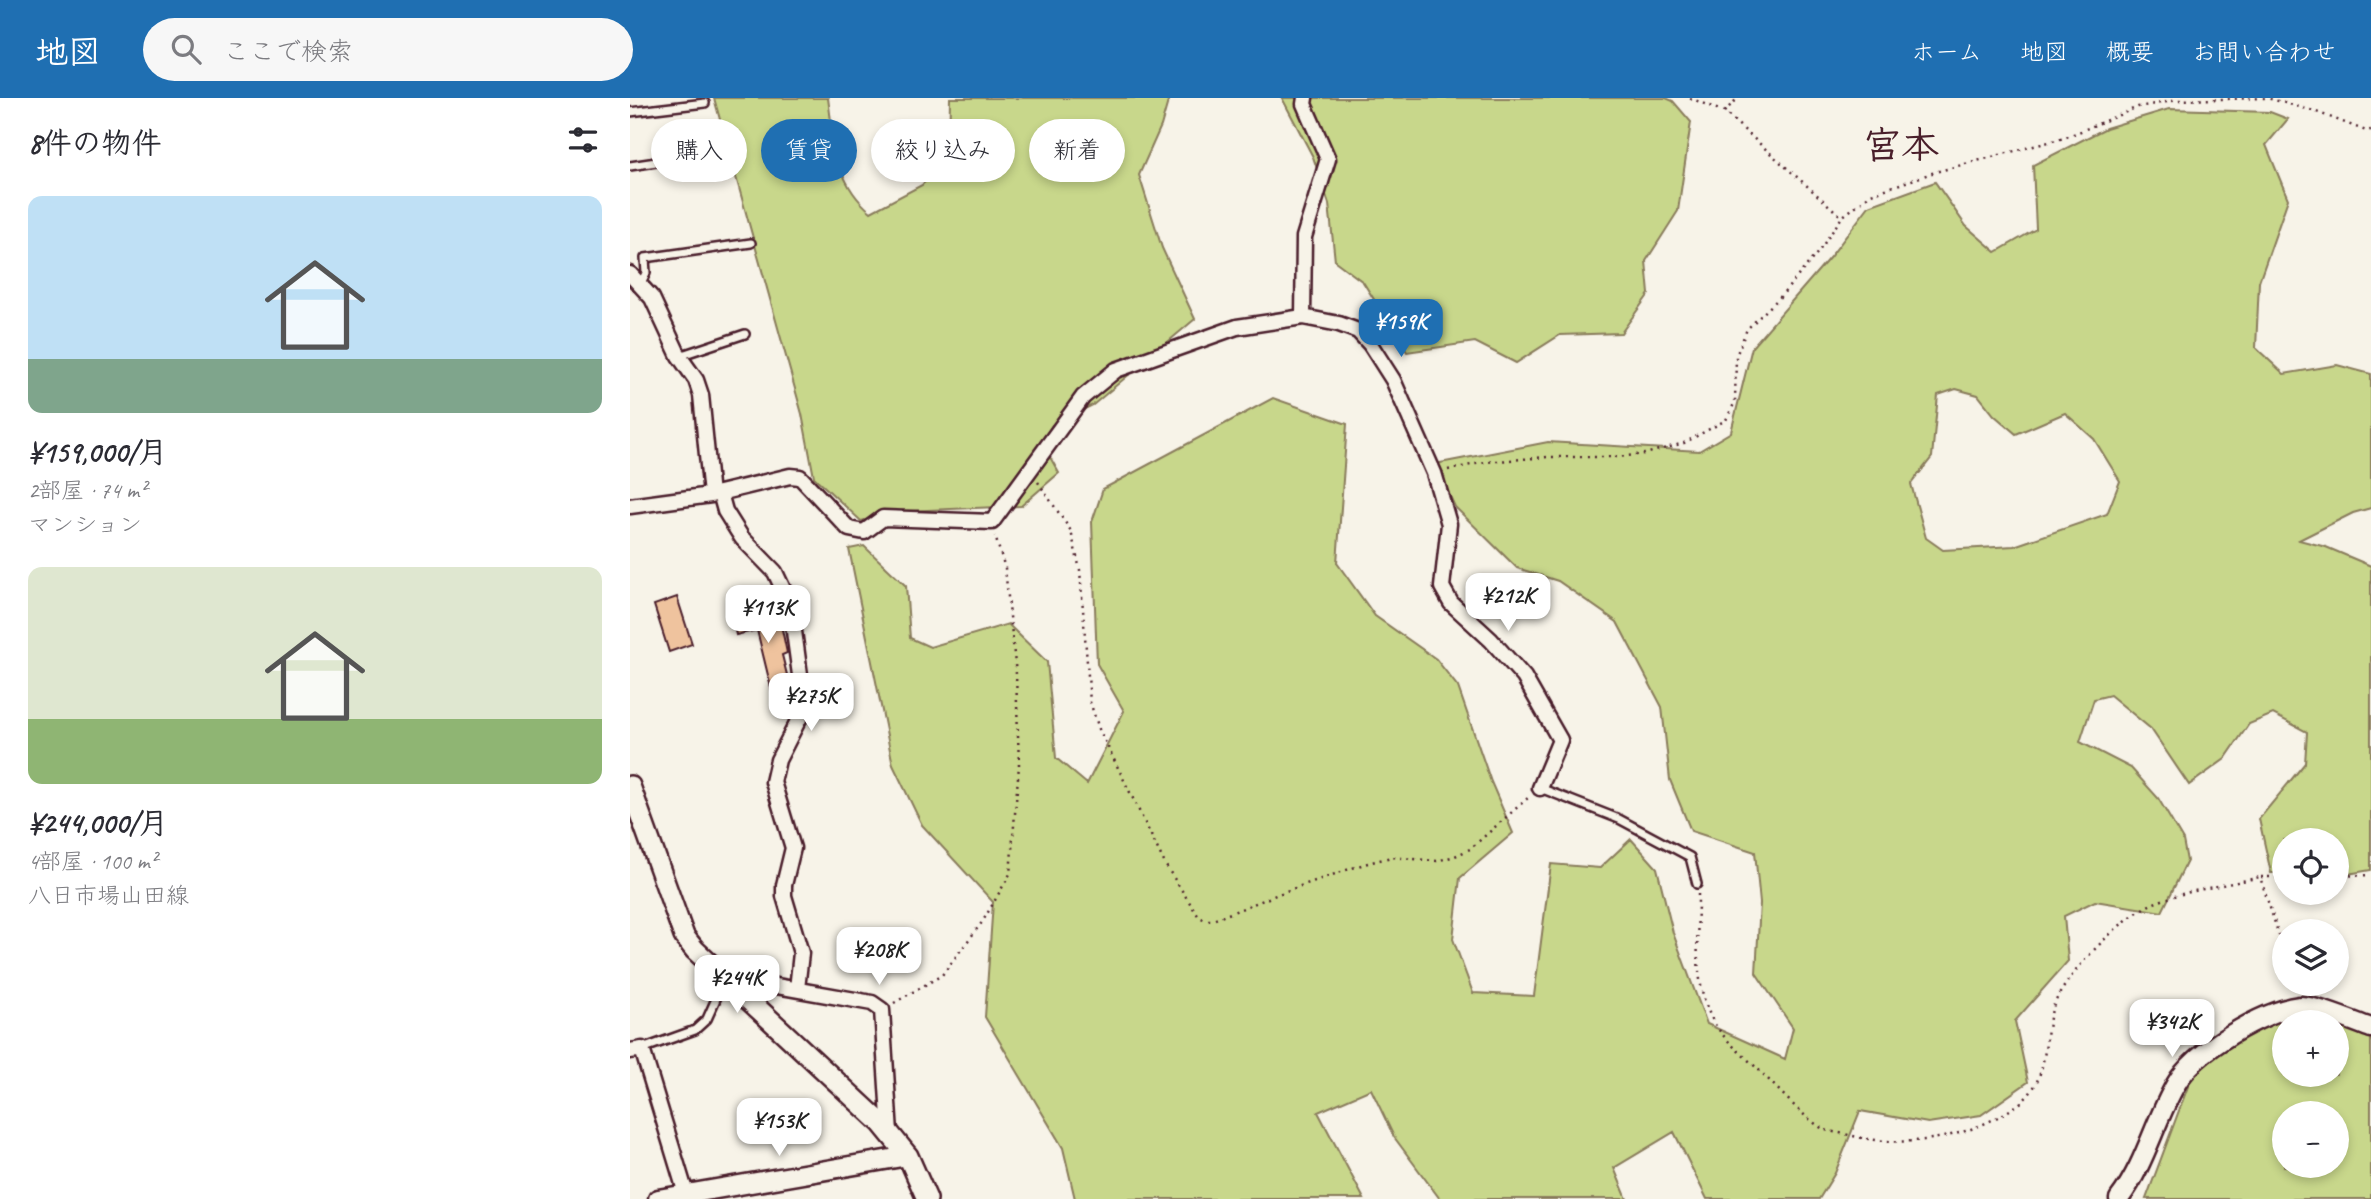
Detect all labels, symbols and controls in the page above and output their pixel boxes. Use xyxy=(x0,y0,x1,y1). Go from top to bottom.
search box xyxy=(143,18,633,81)
icon: search xyxy=(167,30,205,68)
text: 地図 xyxy=(35,31,101,73)
text: ここで検索 xyxy=(223,35,353,68)
text: ホーム xyxy=(1911,37,1982,67)
text: 地図 xyxy=(2020,37,2068,67)
text: 概要 xyxy=(2106,37,2154,67)
text: お問い合わせ xyxy=(2192,37,2336,67)
chip: 購入 xyxy=(651,119,747,182)
chip: 賃貸 xyxy=(761,119,857,182)
chip: 絞り込み xyxy=(871,119,1015,182)
chip: 新着 xyxy=(1029,119,1125,182)
icon: filters xyxy=(564,121,602,159)
district label: 宮本 xyxy=(1863,122,1939,169)
text: 8件の物件 xyxy=(28,124,162,162)
icon: home xyxy=(252,242,378,368)
pin: ¥159K xyxy=(1352,300,1450,359)
text: ¥159K xyxy=(1375,307,1427,336)
text: ¥159,000/月 xyxy=(28,433,168,471)
text: 2部屋 · 74 m² xyxy=(28,476,146,505)
text: マンション xyxy=(28,510,142,539)
pin: ¥212K xyxy=(1459,574,1557,633)
text: ¥212K xyxy=(1481,581,1535,610)
pin: ¥113K xyxy=(719,586,817,645)
text: ¥113K xyxy=(741,593,795,622)
icon: home xyxy=(252,613,378,739)
pin: ¥275K xyxy=(762,674,860,733)
text: ¥275K xyxy=(785,681,837,710)
text: ¥244,000/月 xyxy=(28,804,168,842)
map controls xyxy=(2272,828,2349,1178)
button: locate xyxy=(2272,828,2349,905)
text: 4部屋 · 100 m² xyxy=(28,847,157,876)
text: 八日市場山田線 xyxy=(28,881,189,910)
button: layers xyxy=(2272,919,2349,996)
pin: ¥208K xyxy=(830,928,928,987)
text: ¥208K xyxy=(852,935,906,964)
pin: ¥244K xyxy=(688,956,786,1015)
text: ¥244K xyxy=(710,963,764,992)
pin: ¥342K xyxy=(2123,1000,2221,1059)
text: ¥342K xyxy=(2145,1007,2199,1036)
button: + xyxy=(2272,1010,2349,1087)
pin: ¥153K xyxy=(730,1098,828,1158)
button: − xyxy=(2272,1101,2349,1178)
text: ¥153K xyxy=(753,1106,805,1135)

